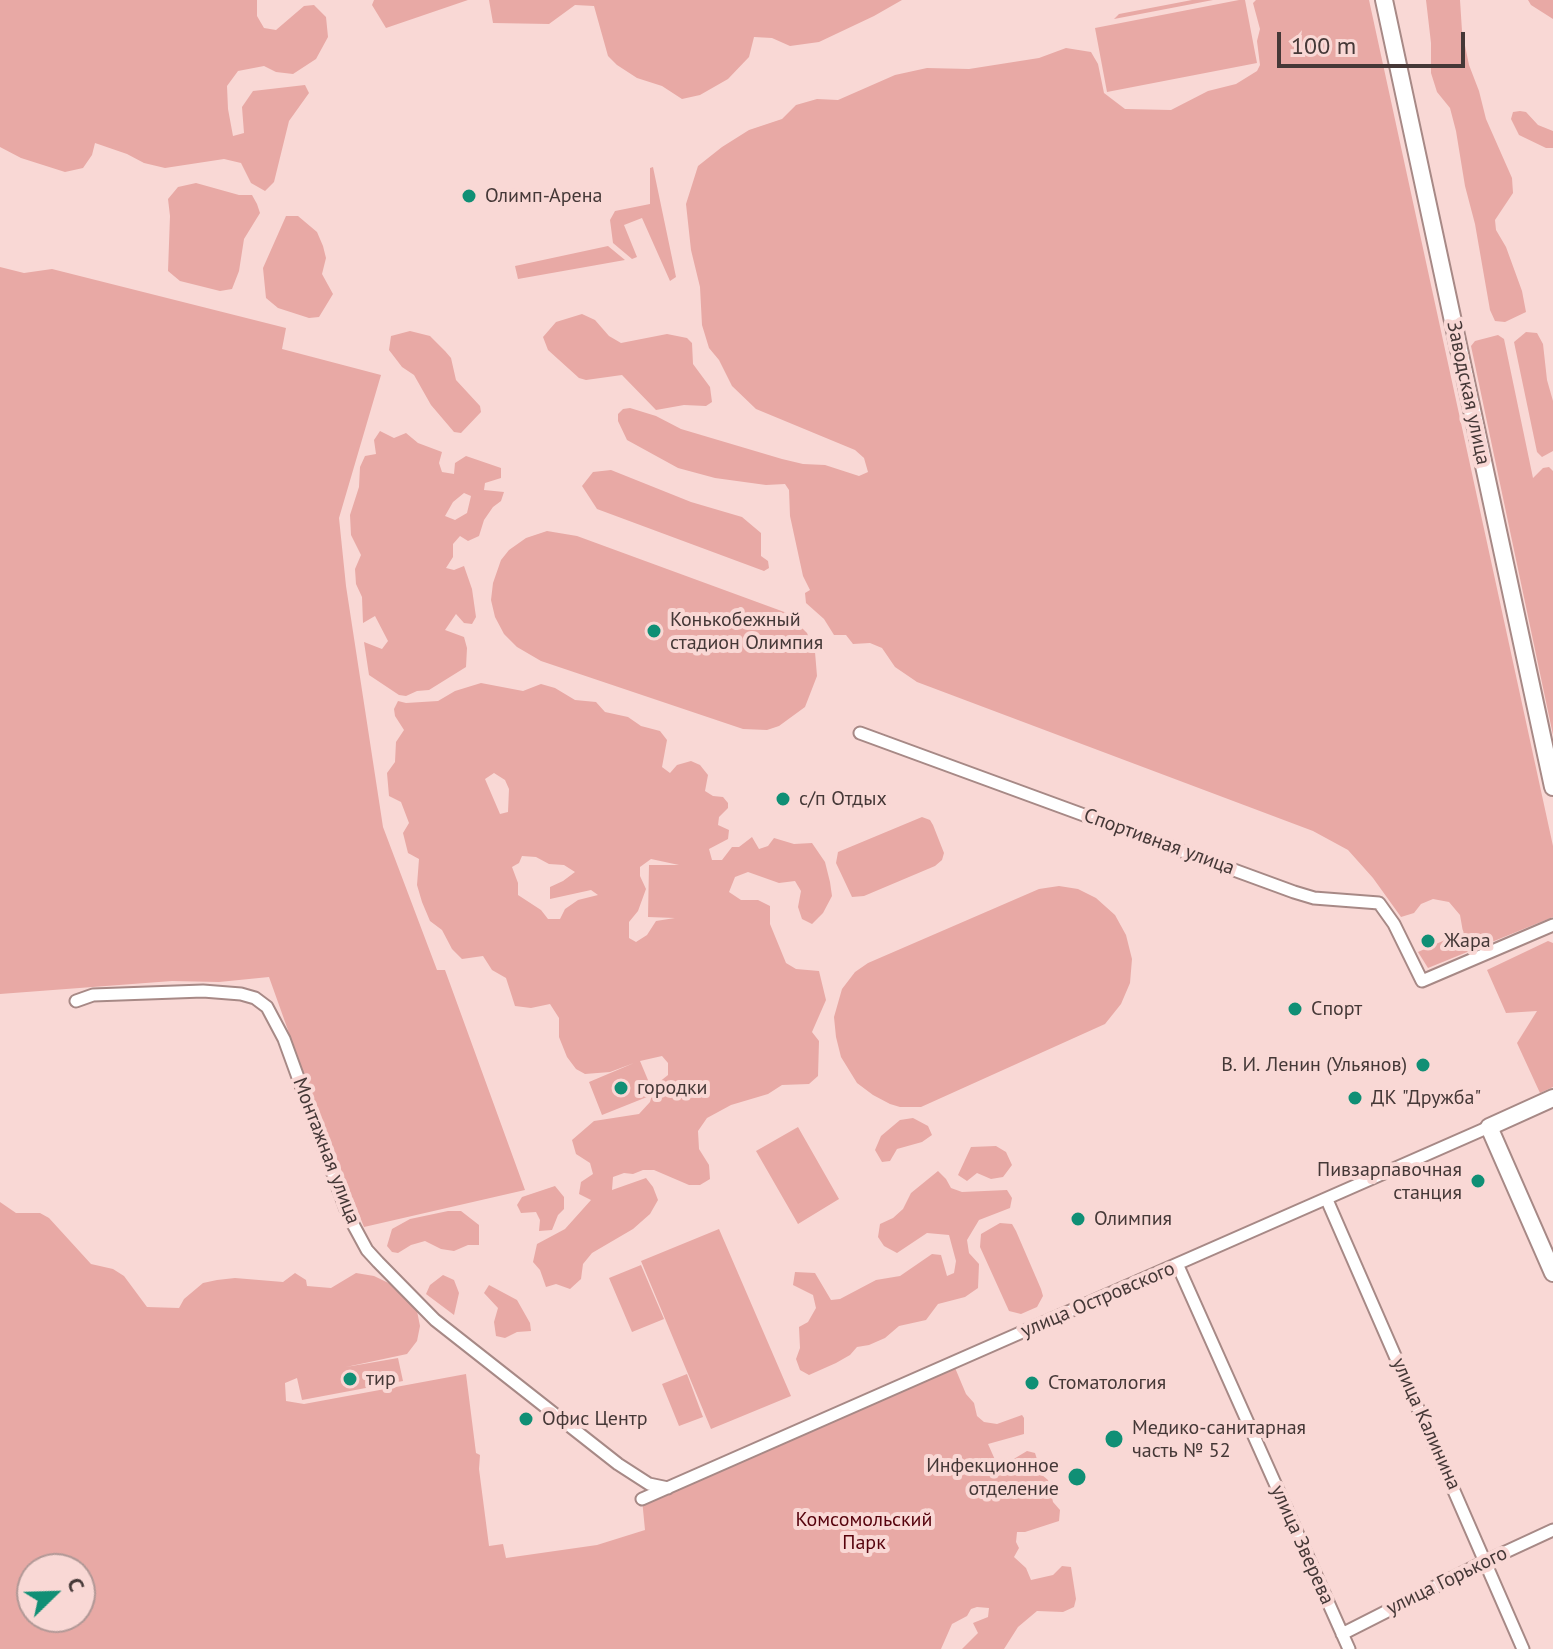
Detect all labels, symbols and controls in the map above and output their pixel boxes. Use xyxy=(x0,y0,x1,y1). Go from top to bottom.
scale bar xyxy=(1281,16,1469,66)
text: 100 m xyxy=(1291,30,1356,61)
place label: Олимп-Арена xyxy=(485,184,602,208)
marker: Олимп-Арена xyxy=(460,187,478,205)
street label: Заводская улица xyxy=(1441,319,1495,467)
place label: Конькобежный стадион Олимпия xyxy=(670,608,823,655)
marker: Конькобежный стадион Олимпия xyxy=(645,622,663,640)
place label: с/п Отдых xyxy=(799,787,887,811)
marker: с/п Отдых xyxy=(774,790,792,808)
street label: Спортивная улица xyxy=(1080,804,1238,880)
place label: Жара xyxy=(1444,929,1491,953)
marker: Жара xyxy=(1419,932,1437,950)
place label: Спорт xyxy=(1311,997,1362,1021)
marker: Спорт xyxy=(1286,1000,1304,1018)
place label: В. И. Ленин (Ульянов) xyxy=(1221,1053,1407,1077)
marker: В. И. Ленин (Ульянов) xyxy=(1414,1056,1432,1074)
street label: Монтажная улица xyxy=(287,1074,365,1228)
place label: городки xyxy=(637,1076,707,1100)
marker: городки xyxy=(612,1079,630,1097)
place label: ДК "Дружба" xyxy=(1371,1086,1481,1110)
marker: ДК "Дружба" xyxy=(1346,1089,1364,1107)
place label: Пивзарпавочная станция xyxy=(1317,1158,1462,1205)
marker: Пивзарпавочная станция xyxy=(1469,1172,1487,1190)
place label: Олимпия xyxy=(1094,1207,1172,1231)
marker: Олимпия xyxy=(1069,1210,1087,1228)
street label: улица Островского xyxy=(1017,1257,1179,1343)
street label: улица Калинина xyxy=(1386,1354,1466,1494)
place label: тир xyxy=(366,1367,396,1391)
marker: тир xyxy=(341,1370,359,1388)
place label: Стоматология xyxy=(1048,1371,1166,1395)
marker: Стоматология xyxy=(1023,1374,1041,1392)
place label: Офис Центр xyxy=(542,1407,648,1431)
marker: Офис Центр xyxy=(517,1410,535,1428)
place label: Медико-санитарная часть № 52 xyxy=(1132,1416,1306,1463)
marker: Медико-санитарная часть № 52 xyxy=(1103,1428,1125,1450)
place label: Инфекционное отделение xyxy=(926,1454,1059,1501)
marker: Инфекционное отделение xyxy=(1066,1466,1088,1488)
street label: улица Зверева xyxy=(1265,1482,1339,1608)
park label: Комсомольский Парк xyxy=(796,1508,932,1555)
street label: улица Горького xyxy=(1383,1541,1511,1621)
north arrow xyxy=(16,1553,96,1633)
text: С xyxy=(61,1573,92,1596)

